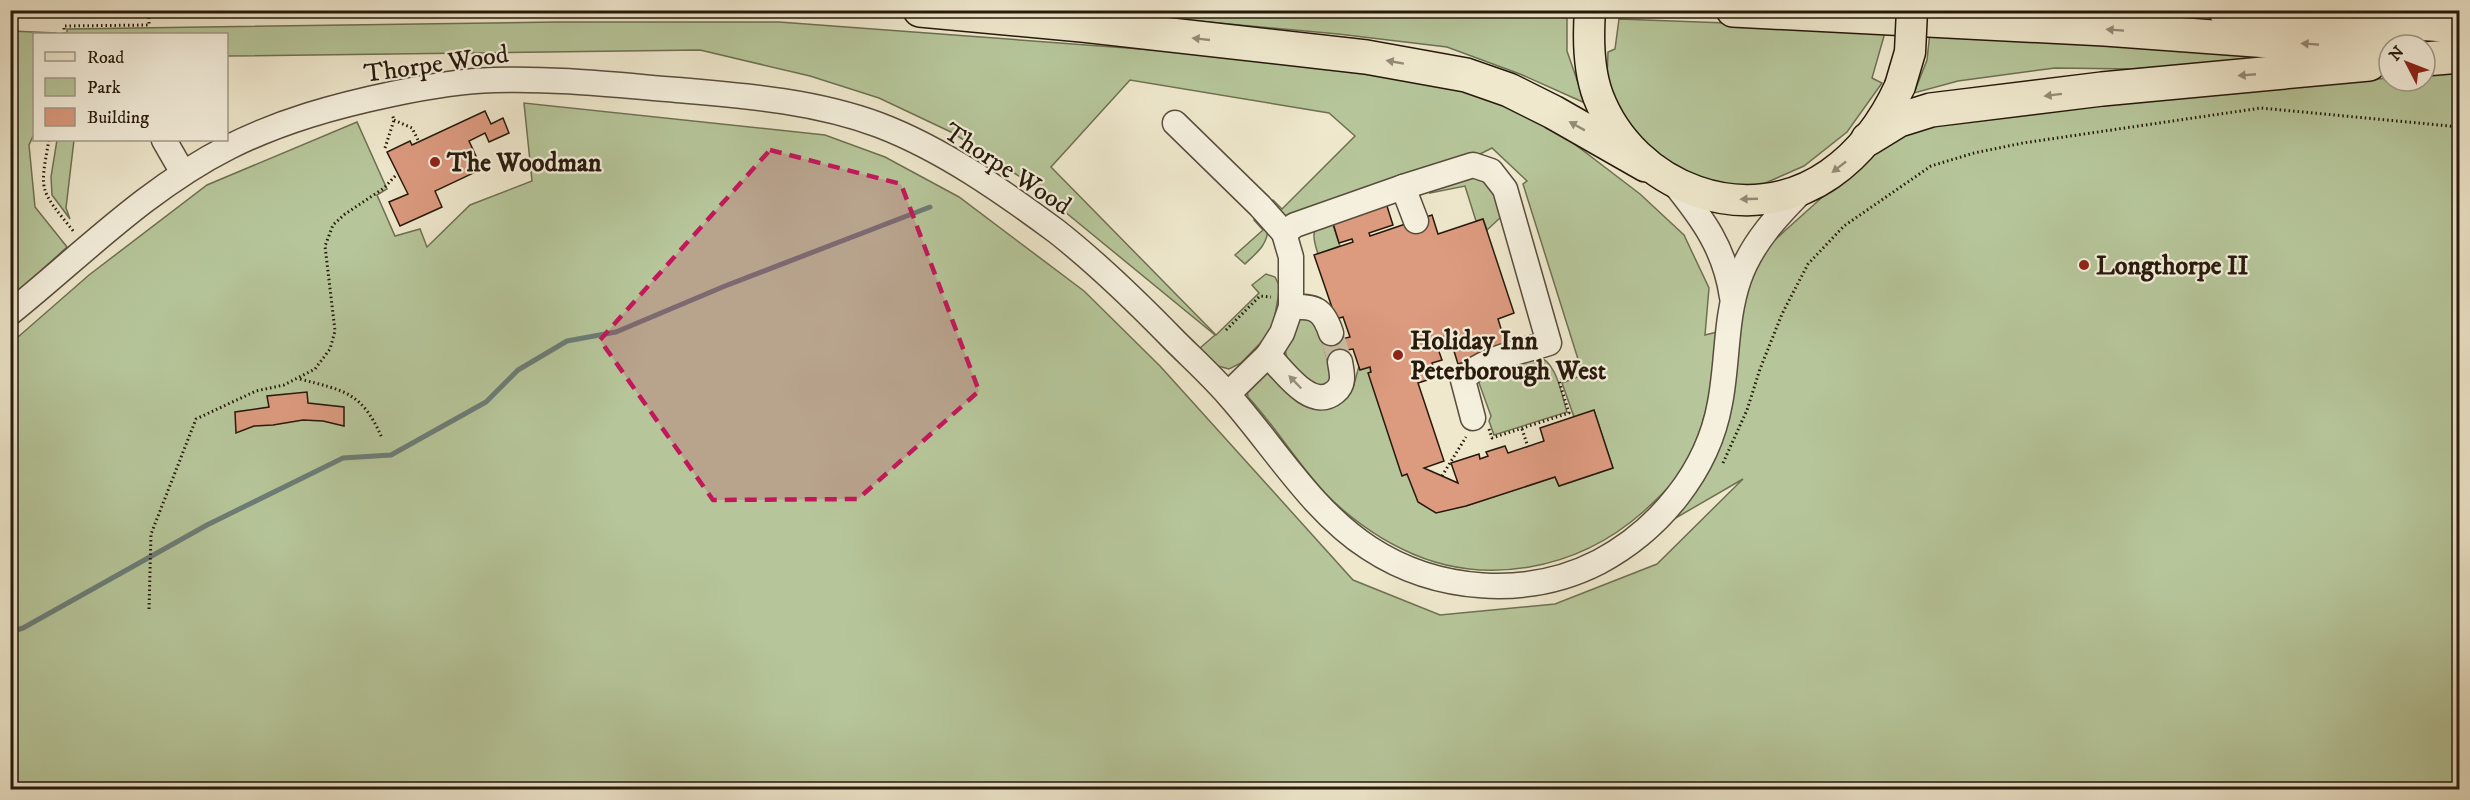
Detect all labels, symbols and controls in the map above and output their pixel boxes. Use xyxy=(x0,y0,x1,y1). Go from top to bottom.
one-way arrow xyxy=(2106,25,2125,35)
legend xyxy=(33,33,228,141)
north arrow xyxy=(2377,33,2437,93)
one-way arrow xyxy=(1192,34,1211,44)
street label: Thorpe Wood xyxy=(362,38,511,91)
one-way arrow xyxy=(2300,39,2319,49)
text: N xyxy=(2385,42,2408,65)
text: Road xyxy=(87,47,124,69)
one-way arrow xyxy=(1385,57,1404,66)
one-way arrow xyxy=(2238,70,2257,80)
text: Park xyxy=(87,77,121,99)
one-way arrow xyxy=(2044,90,2063,100)
text: Building xyxy=(87,107,149,129)
street label: Thorpe Wood xyxy=(937,116,1077,223)
one-way arrow xyxy=(1568,121,1585,131)
place label: The Woodman xyxy=(446,147,602,180)
marker: The Woodman xyxy=(428,155,442,169)
one-way arrow xyxy=(1832,160,1847,172)
one-way arrow xyxy=(1739,195,1758,204)
place label: Longthorpe II xyxy=(2096,250,2249,283)
marker: Longthorpe II xyxy=(2077,258,2091,272)
place label: Holiday Inn Peterborough West xyxy=(1410,325,1607,388)
marker: Holiday Inn Peterborough West xyxy=(1391,348,1405,362)
one-way arrow xyxy=(1289,376,1303,390)

